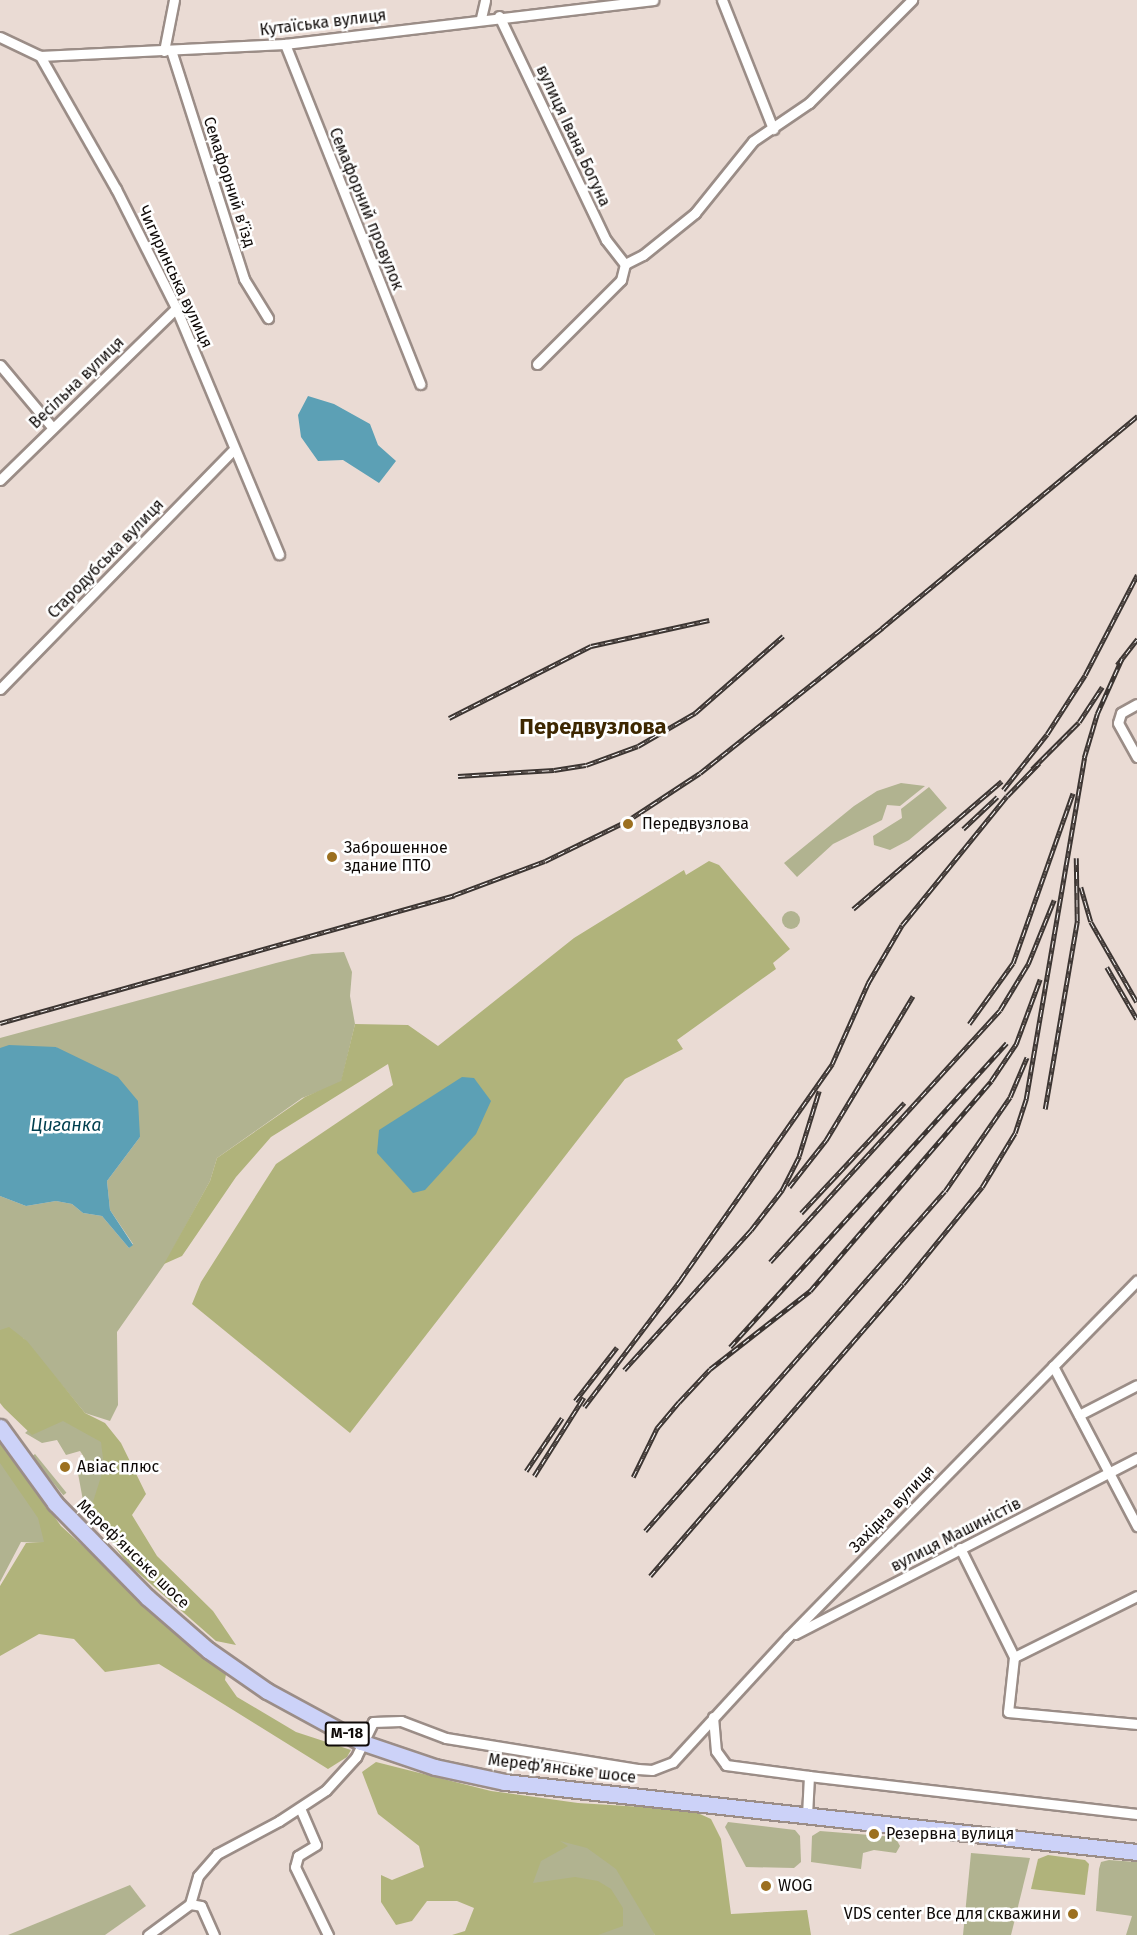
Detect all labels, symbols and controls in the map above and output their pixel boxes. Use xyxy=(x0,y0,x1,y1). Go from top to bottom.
street label: Кутаїська вулиця xyxy=(259,6,387,40)
street label: вулиця Івана Богуна xyxy=(532,62,614,210)
street label: Семафорний в’їзд xyxy=(199,114,259,250)
street label: Семафорний провулок xyxy=(325,125,407,293)
street label: Чигиринська вулиця xyxy=(134,203,216,351)
street label: Весільна вулиця xyxy=(26,333,128,433)
street label: Стародубська вулиця xyxy=(44,495,168,623)
district label: Передвузлова xyxy=(519,714,667,740)
place label: Передвузлова xyxy=(642,814,749,834)
marker: Передвузлова xyxy=(619,815,637,833)
place label: Заброшенное здание ПТО xyxy=(344,838,448,876)
marker: Заброшенное здание ПТО xyxy=(325,850,339,864)
water label: Циганка xyxy=(31,1114,101,1136)
place label: Авіас плюс xyxy=(77,1457,159,1477)
marker: Авіас плюс xyxy=(58,1460,72,1474)
street label: Західна вулиця xyxy=(845,1461,939,1557)
street label: вулиця Машиністів xyxy=(888,1494,1024,1576)
street label: Мереф’янське шосе xyxy=(73,1495,193,1613)
road number: М-18 xyxy=(324,1722,370,1746)
street label: Мереф’янське шосе xyxy=(487,1750,637,1788)
place label: Резервна вулиця xyxy=(886,1824,1014,1844)
marker: Резервна вулиця xyxy=(867,1827,881,1841)
place label: WOG xyxy=(778,1876,812,1896)
marker: WOG xyxy=(759,1879,773,1893)
place label: VDS center Все для скважини xyxy=(844,1904,1061,1924)
marker: VDS center Все для скважини xyxy=(1066,1907,1080,1921)

